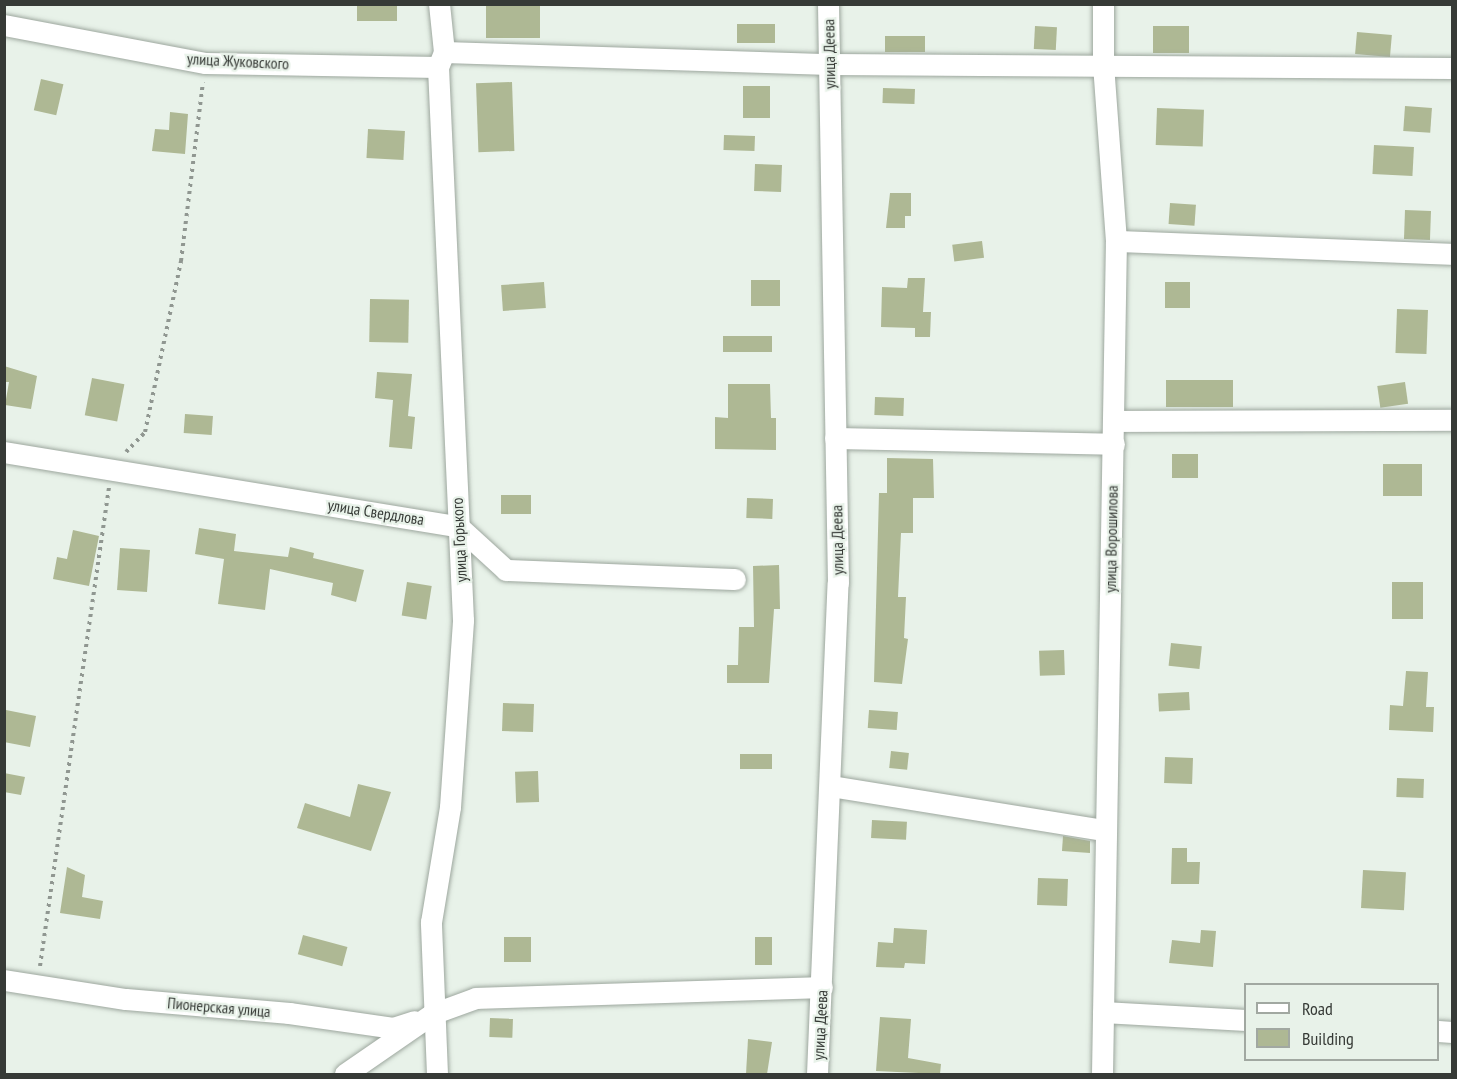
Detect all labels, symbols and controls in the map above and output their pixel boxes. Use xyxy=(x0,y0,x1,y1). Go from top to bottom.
street label: улица Деева xyxy=(819,19,839,89)
street label: улица Жуковского xyxy=(186,49,290,73)
street label: улица Ворошилова xyxy=(1100,485,1122,593)
street label: улица Свердлова xyxy=(327,495,425,529)
street label: улица Горького xyxy=(447,497,471,583)
street label: улица Деева xyxy=(827,505,847,575)
legend xyxy=(1244,983,1439,1061)
street label: улица Деева xyxy=(809,989,831,1061)
street label: Пионерская улица xyxy=(167,993,271,1021)
text: Road xyxy=(1302,997,1333,1020)
text: Building xyxy=(1302,1027,1354,1050)

